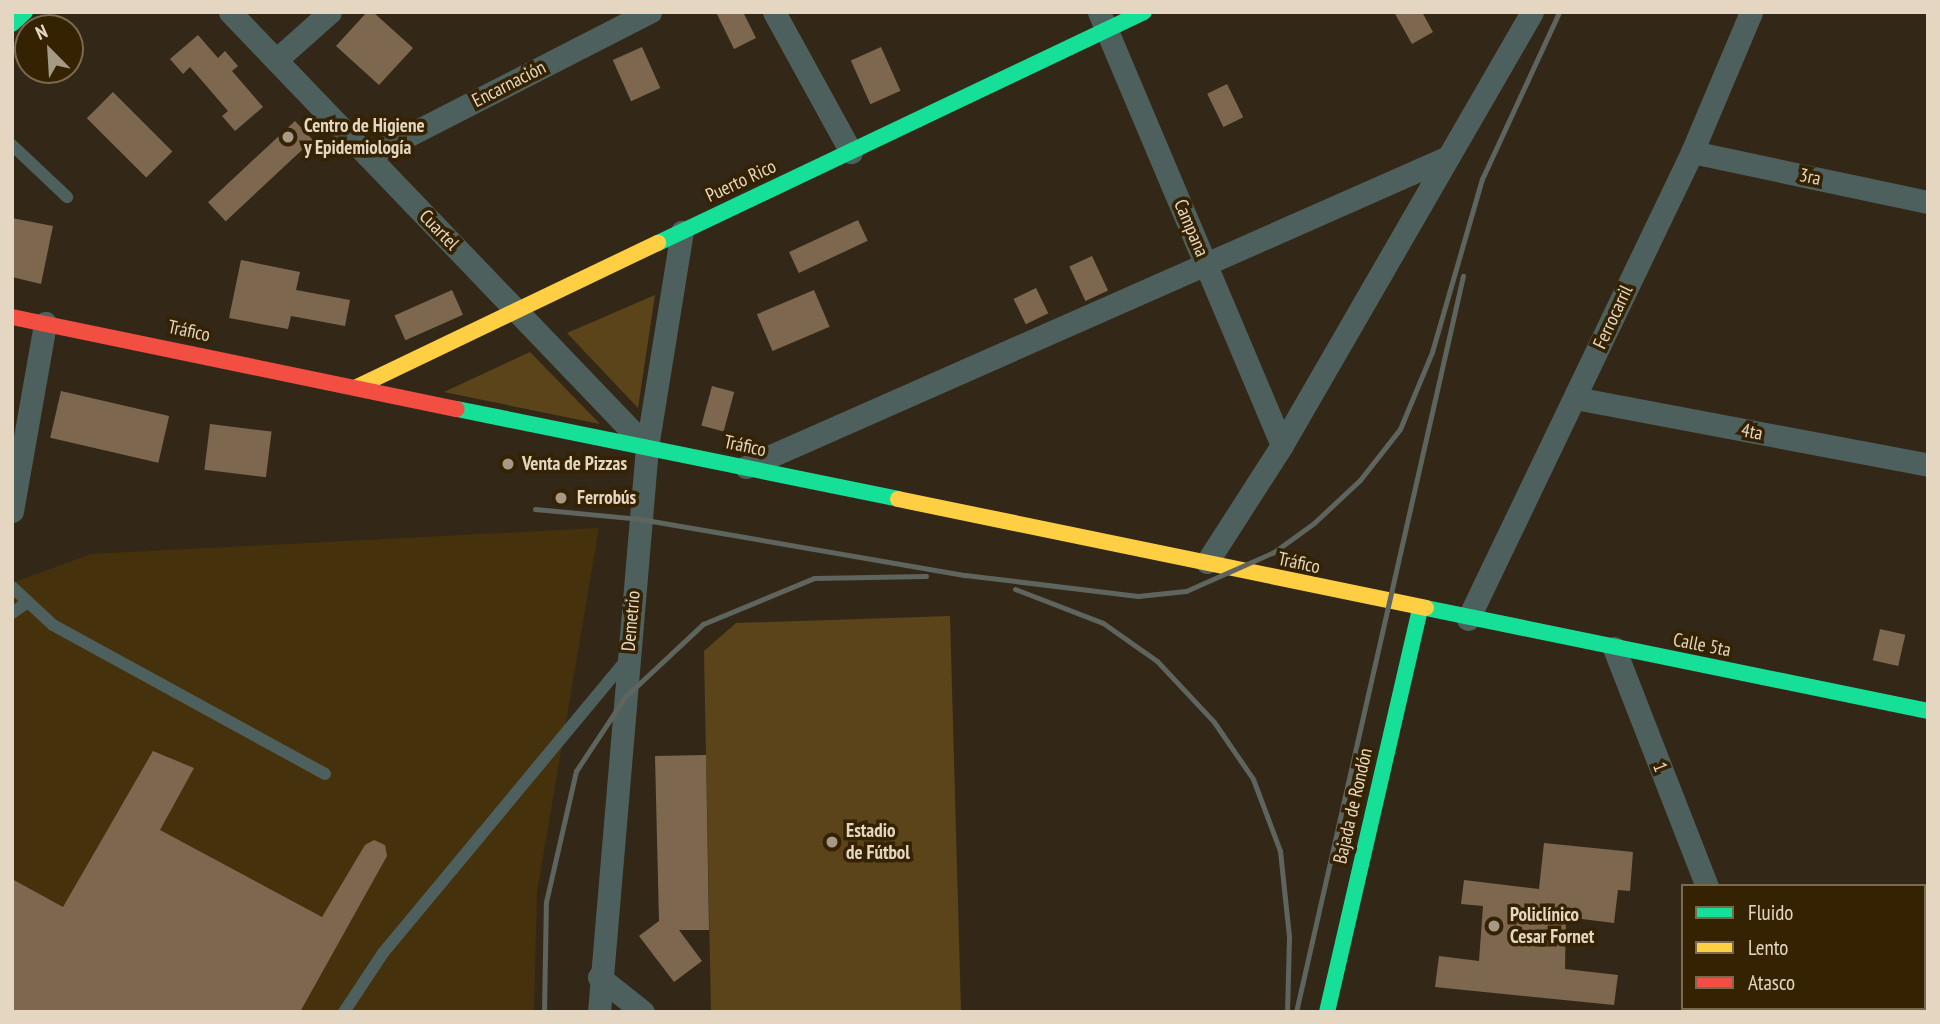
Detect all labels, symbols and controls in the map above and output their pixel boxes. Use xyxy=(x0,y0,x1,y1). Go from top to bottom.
north arrow xyxy=(14,14,84,84)
text: N xyxy=(32,19,51,45)
street label: Encarnación xyxy=(468,56,550,112)
place label: Centro de Higiene y Epidemiología xyxy=(304,115,425,159)
marker: Centro de Higiene y Epidemiología xyxy=(278,127,298,147)
street label: Puerto Rico xyxy=(702,155,780,207)
street label: 3ra xyxy=(1797,164,1823,190)
street label: Campana xyxy=(1169,196,1213,260)
street label: Cuartel xyxy=(414,205,464,255)
street label: Ferrocarril xyxy=(1588,282,1638,352)
street label: Tráfico xyxy=(166,315,212,347)
street label: 4ta xyxy=(1739,419,1765,445)
street label: Tráfico xyxy=(722,430,768,462)
place label: Venta de Pizzas xyxy=(522,453,627,475)
marker: Venta de Pizzas xyxy=(500,456,516,472)
place label: Ferrobús xyxy=(577,487,636,509)
marker: Ferrobús xyxy=(551,488,571,508)
street label: Tráfico xyxy=(1276,547,1322,579)
street label: Demetrio xyxy=(617,590,645,652)
street label: Calle 5ta xyxy=(1671,628,1733,662)
street label: Bajada de Rondón xyxy=(1329,746,1377,866)
street label: 1 xyxy=(1648,759,1672,775)
place label: Estadio de Fútbol xyxy=(846,820,910,864)
marker: Estadio de Fútbol xyxy=(824,834,840,850)
legend xyxy=(1681,884,1926,1010)
text: Fluido xyxy=(1748,899,1793,926)
place label: Policlínico Cesar Fornet xyxy=(1510,904,1594,948)
marker: Policlínico Cesar Fornet xyxy=(1484,916,1504,936)
text: Lento xyxy=(1748,934,1788,961)
text: Atasco xyxy=(1748,969,1795,996)

